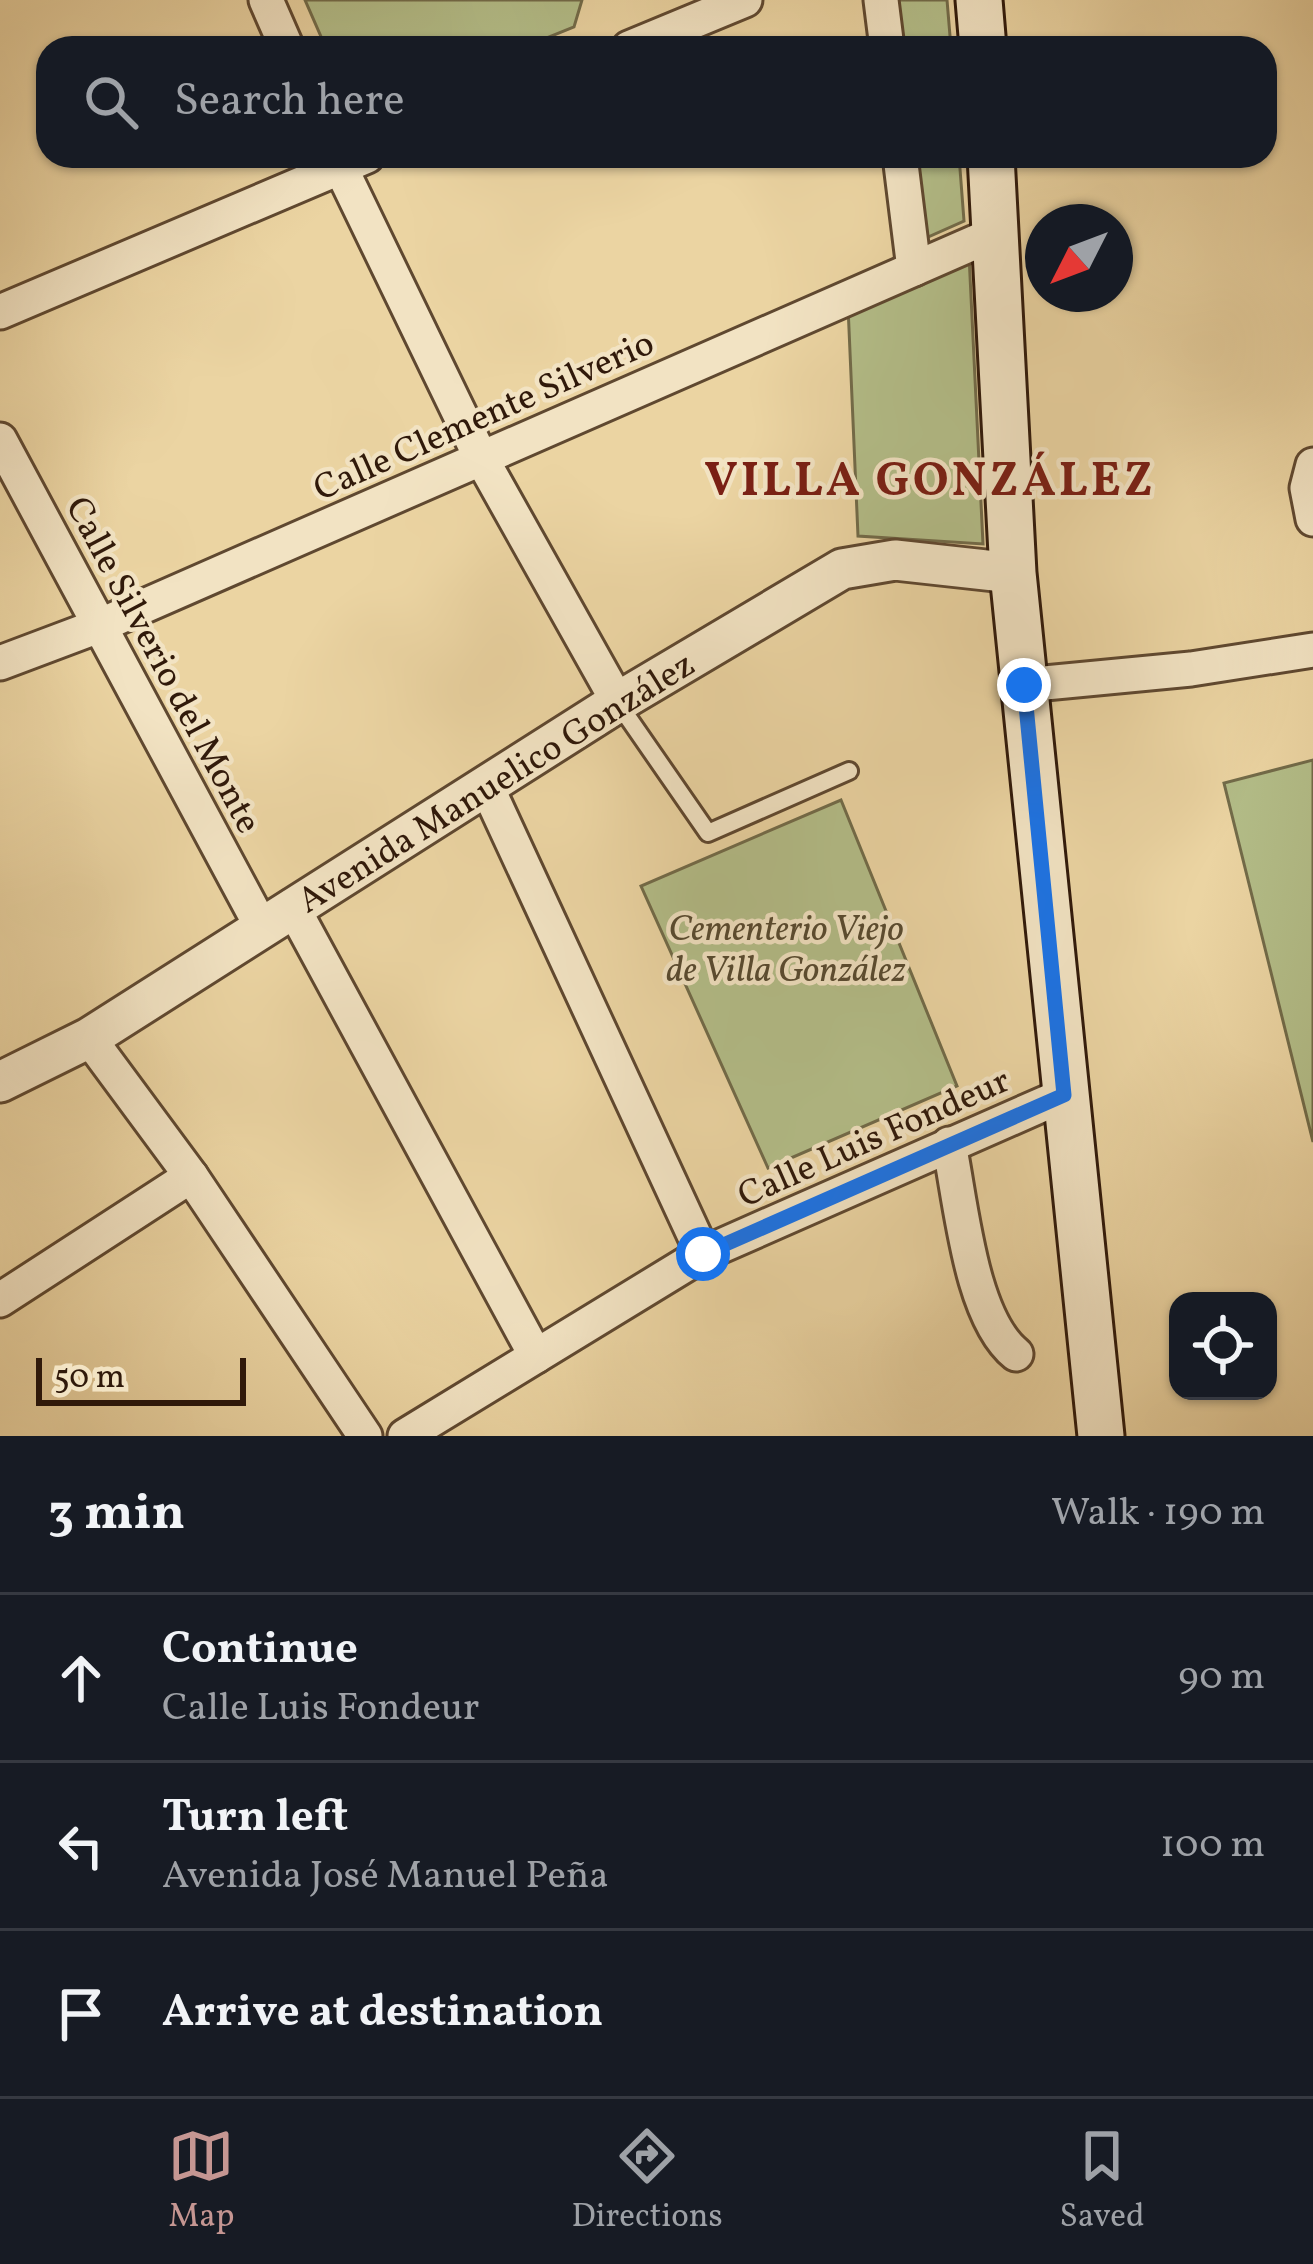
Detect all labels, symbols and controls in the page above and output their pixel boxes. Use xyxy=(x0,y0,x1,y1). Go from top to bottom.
search box xyxy=(36,36,1277,168)
icon: search xyxy=(78,69,144,135)
text: Search here xyxy=(174,71,405,134)
north arrow xyxy=(1025,204,1133,312)
street label: Calle Clemente Silverio xyxy=(306,320,663,515)
district label: VILLA GONZÁLEZ xyxy=(704,449,1156,516)
street label: Calle Silverio del Monte xyxy=(51,489,272,843)
street label: Avenida Manuelico González xyxy=(289,641,705,927)
route end xyxy=(997,658,1051,712)
park label: Cementerio Viejo de Villa González xyxy=(666,906,906,997)
street label: Calle Luis Fondeur xyxy=(731,1057,1019,1222)
route start xyxy=(676,1227,730,1281)
map controls xyxy=(1169,1292,1277,1400)
button: locate xyxy=(1169,1292,1277,1400)
scale bar xyxy=(36,1352,246,1405)
text: 50 m xyxy=(54,1356,125,1402)
text: 3 min xyxy=(48,1479,185,1550)
text: Walk · 190 m xyxy=(1051,1487,1265,1541)
text: Continue xyxy=(162,1619,358,1682)
icon: ahead xyxy=(48,1645,114,1711)
text: 90 m xyxy=(1178,1651,1265,1705)
text: Calle Luis Fondeur xyxy=(162,1682,479,1736)
text: Turn left xyxy=(162,1787,348,1850)
icon: left xyxy=(48,1813,114,1879)
text: 100 m xyxy=(1160,1819,1265,1873)
text: Avenida José Manuel Peña xyxy=(162,1850,609,1904)
icon: arrive xyxy=(48,1981,114,2047)
text: Arrive at destination xyxy=(162,1982,603,2045)
tab: Map xyxy=(168,2123,235,2241)
tab: Directions xyxy=(571,2123,723,2241)
tab: Saved xyxy=(1060,2123,1145,2241)

